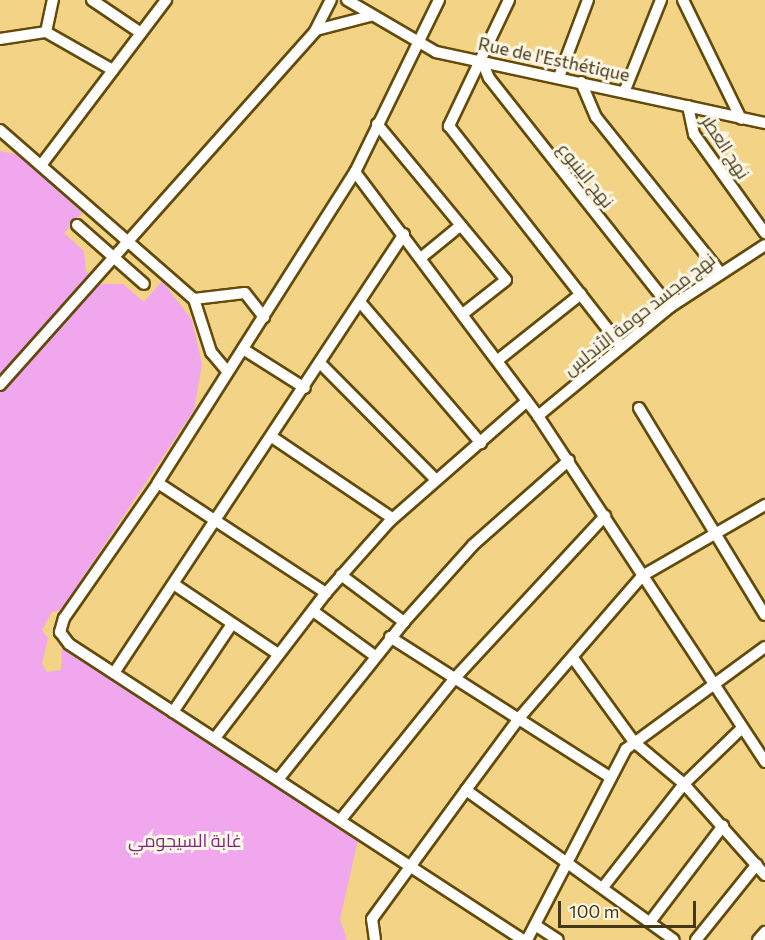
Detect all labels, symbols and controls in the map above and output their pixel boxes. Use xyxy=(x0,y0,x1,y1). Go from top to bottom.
street label: Rue de l'Esthétique xyxy=(476,32,632,86)
street label: نهج العطر xyxy=(697,111,755,183)
street label: نهج الينبوع xyxy=(553,138,619,212)
street label: نهج مجسد حومة الأندلس xyxy=(559,248,719,380)
park label: غابة السيجومي xyxy=(128,829,242,851)
scale bar xyxy=(561,889,699,927)
text: 100 m xyxy=(569,900,619,922)

